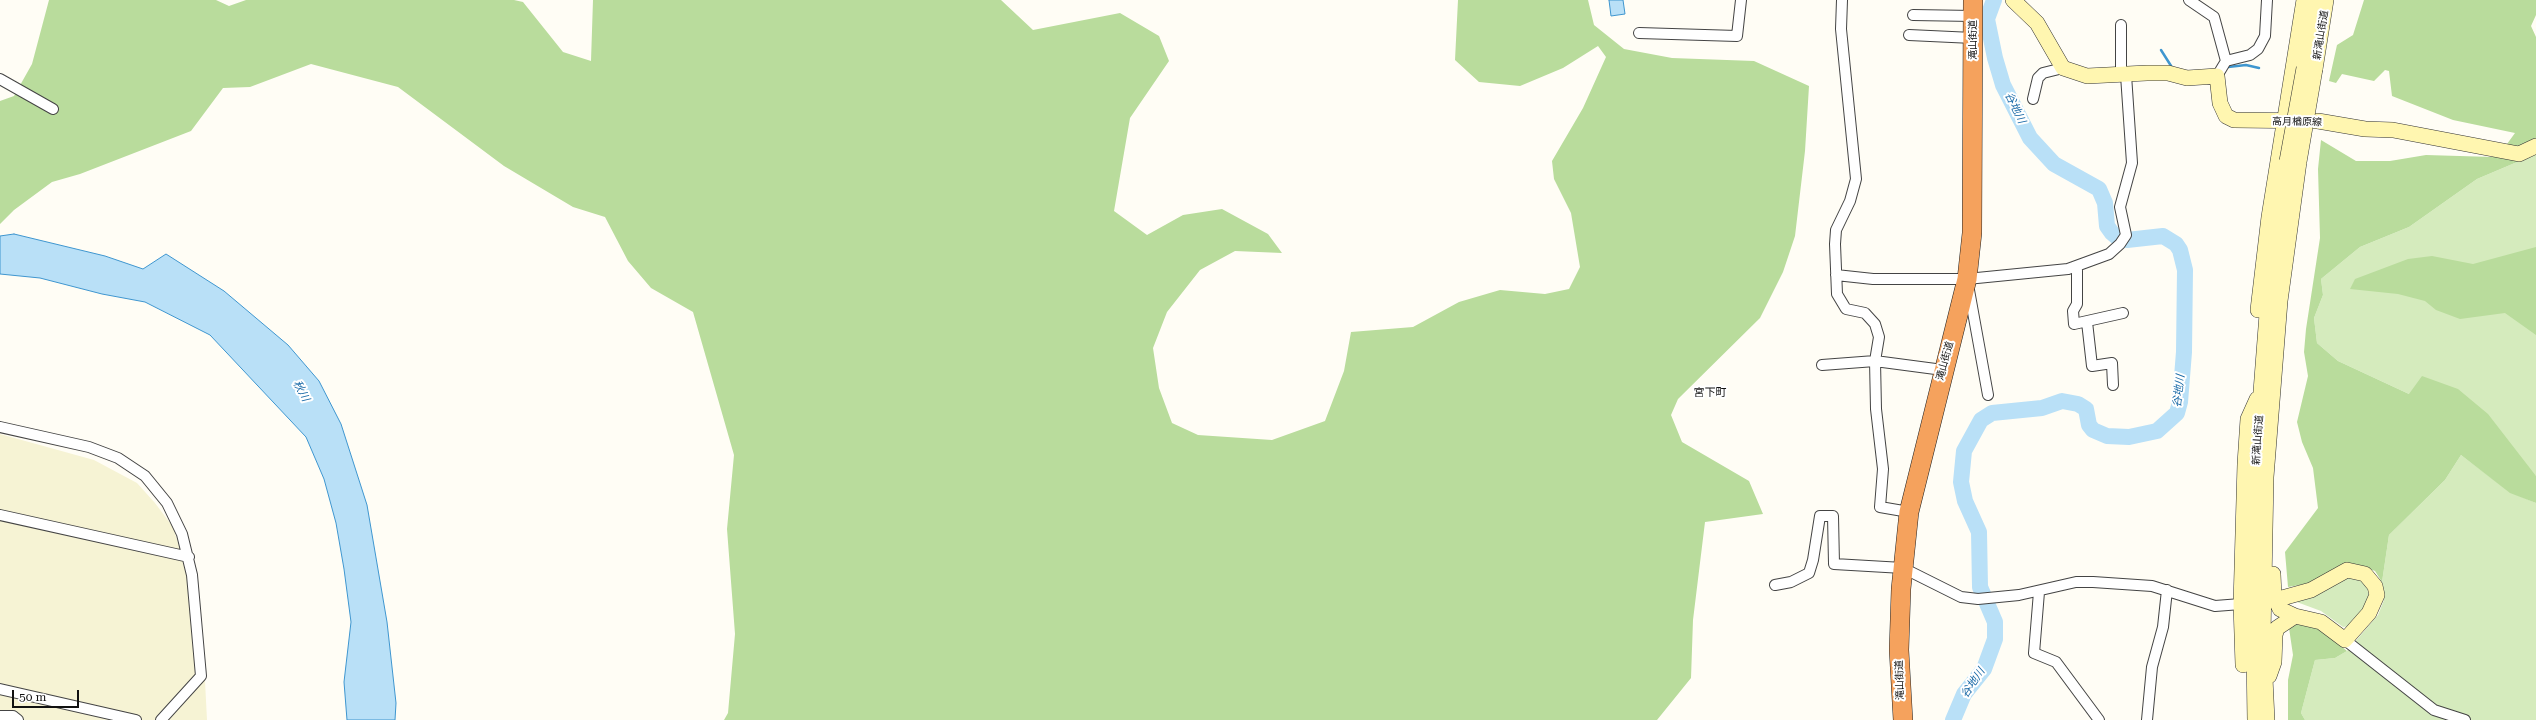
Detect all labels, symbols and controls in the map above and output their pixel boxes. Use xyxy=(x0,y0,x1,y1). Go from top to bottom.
street label: 新滝山街道 xyxy=(2311,9,2331,61)
street label: 滝山街道 xyxy=(1967,20,1979,60)
water label: 谷地川 xyxy=(2002,90,2028,126)
street label: 高月楢原線 xyxy=(2272,116,2322,128)
street label: 滝山街道 xyxy=(1934,340,1956,382)
water label: 谷地川 xyxy=(2170,374,2188,408)
water label: 秋川 xyxy=(290,378,312,404)
district label: 宮下町 xyxy=(1694,386,1726,400)
street label: 新滝山街道 xyxy=(2250,415,2266,465)
street label: 滝山街道 xyxy=(1893,660,1907,700)
water label: 谷地川 xyxy=(1958,666,1988,700)
scale bar xyxy=(14,682,81,708)
text: 50 m xyxy=(19,690,46,704)

